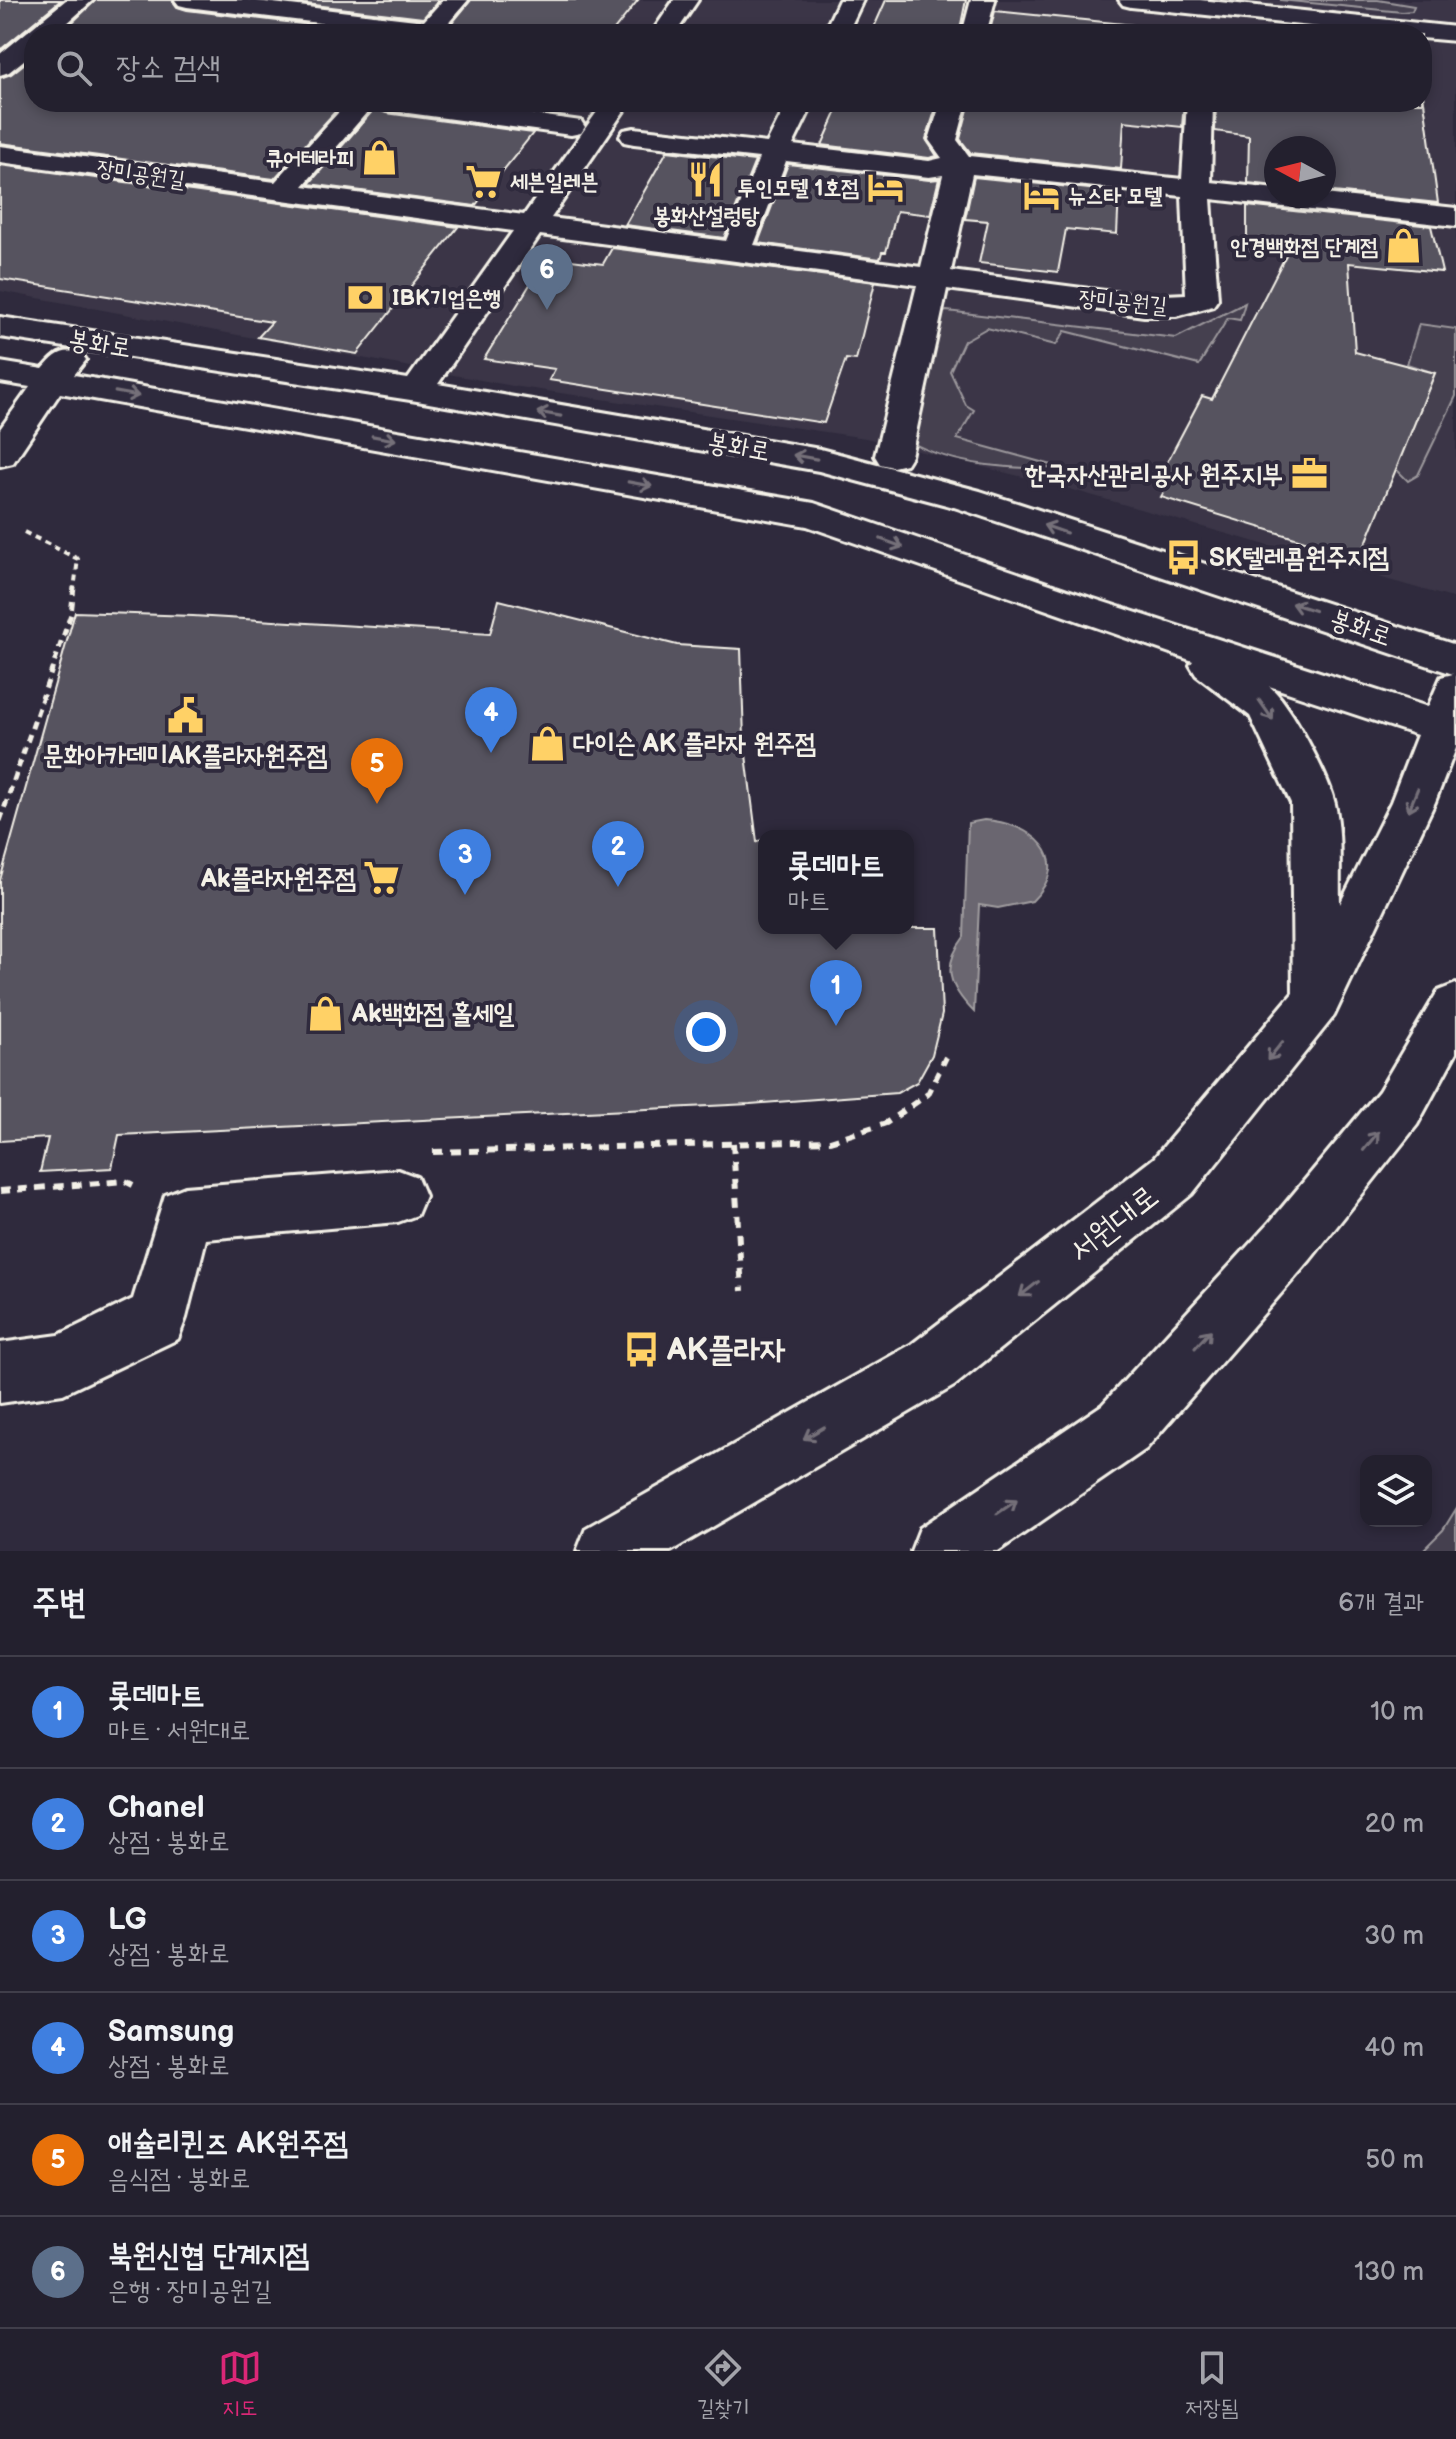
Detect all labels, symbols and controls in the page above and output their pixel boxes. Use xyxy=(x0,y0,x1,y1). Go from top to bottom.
search box xyxy=(24,24,1432,112)
icon: search xyxy=(52,46,96,90)
text: 장소 검색 xyxy=(116,50,221,86)
north arrow xyxy=(1264,136,1336,208)
shop icon: 큐어테라피 xyxy=(361,138,399,176)
place label: 큐어테라피 xyxy=(265,145,354,172)
street label: 장미공원길 xyxy=(95,155,187,194)
restaurant icon: 봉화산설렁탕 xyxy=(687,160,725,198)
supermarket icon: 세븐일레븐 xyxy=(465,162,503,200)
hotel icon: 투인모텔 1호점 xyxy=(866,168,904,206)
place label: 세븐일레븐 xyxy=(510,169,599,196)
place label: 투인모텔 1호점 xyxy=(738,175,859,202)
hotel icon: 뉴스타 모텔 xyxy=(1023,176,1061,214)
place label: 뉴스타 모텔 xyxy=(1068,183,1163,210)
place label: 봉화산설렁탕 xyxy=(653,203,759,230)
shop icon: 안경백화점 단계점 xyxy=(1385,227,1423,265)
place label: 안경백화점 단계점 xyxy=(1230,234,1378,261)
pin: 6 xyxy=(521,244,573,310)
bank icon: IBK기업은행 xyxy=(347,278,385,316)
place label: IBK기업은행 xyxy=(392,285,501,312)
street label: 장미공원길 xyxy=(1078,285,1168,320)
street label: 봉화로 xyxy=(66,324,133,365)
one-way arrow xyxy=(114,387,140,402)
one-way arrow xyxy=(537,405,562,420)
street label: 봉화로 xyxy=(705,427,772,468)
one-way arrow xyxy=(370,431,396,446)
one-way arrow xyxy=(793,449,818,464)
office icon: 한국자산관리공사 원주지부 xyxy=(1290,455,1328,493)
place label: 한국자산관리공사 원주지부 xyxy=(1024,460,1283,491)
one-way arrow xyxy=(626,477,652,492)
one-way arrow xyxy=(1043,521,1068,536)
one-way arrow xyxy=(879,537,904,551)
bus stop icon: SK텔레콤원주지점 xyxy=(1164,538,1202,576)
place label: SK텔레콤원주지점 xyxy=(1209,543,1389,574)
one-way arrow xyxy=(1290,599,1315,614)
street label: 봉화로 xyxy=(1326,604,1395,653)
pin: 4 xyxy=(465,687,517,753)
public building icon: 문화아카데미AK플라자원주점 xyxy=(166,697,204,735)
one-way arrow xyxy=(1257,699,1274,720)
shop icon: 다이슨 AK 플라자 원주점 xyxy=(528,724,566,762)
place label: 다이슨 AK 플라자 원주점 xyxy=(573,729,816,760)
pin: 5 xyxy=(351,738,403,804)
place label: 문화아카데미AK플라자원주점 xyxy=(43,741,327,772)
one-way arrow xyxy=(1405,787,1419,812)
pin: 2 xyxy=(592,821,644,887)
pin: 3 xyxy=(439,829,491,895)
popup xyxy=(758,830,914,934)
text: 롯데마트 xyxy=(788,848,884,884)
supermarket icon: Ak플라자원주점 xyxy=(363,859,401,897)
place label: Ak플라자원주점 xyxy=(200,864,356,895)
text: 마트 xyxy=(788,886,830,917)
pin: 1 xyxy=(810,960,862,1026)
shop icon: Ak백화점 홀세일 xyxy=(307,994,345,1032)
place label: Ak백화점 홀세일 xyxy=(351,999,514,1030)
your location xyxy=(686,1012,726,1052)
one-way arrow xyxy=(1266,1040,1284,1061)
one-way arrow xyxy=(1362,1131,1380,1152)
street label: 서원대로 xyxy=(1061,1177,1167,1271)
one-way arrow xyxy=(1019,1280,1040,1297)
one-way arrow xyxy=(1194,1329,1212,1349)
bus stop icon: AK플라자 xyxy=(622,1330,660,1368)
place label: AK플라자 xyxy=(666,1331,786,1370)
one-way arrow xyxy=(803,1425,826,1441)
map controls xyxy=(1360,1455,1432,1527)
button: layers xyxy=(1360,1455,1432,1527)
one-way arrow xyxy=(995,1499,1018,1515)
text: 주변 xyxy=(32,1582,87,1623)
text: 6개 결과 xyxy=(1338,1588,1424,1619)
text: 롯데마트 xyxy=(108,1678,205,1714)
text: 1 xyxy=(53,1697,63,1728)
text: 10 m xyxy=(1370,1697,1424,1728)
text: 마트 · 서원대로 xyxy=(108,1716,250,1747)
text: Chanel xyxy=(108,1790,204,1826)
text: 2 xyxy=(50,1809,66,1840)
text: 20 m xyxy=(1365,1809,1424,1840)
text: 상점 · 봉화로 xyxy=(108,1827,230,1858)
text: LG xyxy=(108,1902,147,1938)
text: 3 xyxy=(50,1921,66,1952)
text: 30 m xyxy=(1364,1921,1424,1952)
text: 상점 · 봉화로 xyxy=(108,1939,230,1970)
text: Samsung xyxy=(108,2014,234,2050)
text: 4 xyxy=(50,2033,66,2064)
text: 40 m xyxy=(1364,2033,1424,2064)
text: 상점 · 봉화로 xyxy=(108,2051,230,2082)
text: 애슐리퀸즈 AK원주점 xyxy=(108,2126,348,2162)
text: 5 xyxy=(50,2145,66,2176)
text: 50 m xyxy=(1365,2145,1424,2176)
text: 음식점 · 봉화로 xyxy=(108,2164,250,2195)
text: 북원신협 단계지점 xyxy=(108,2238,309,2274)
text: 6 xyxy=(50,2257,66,2288)
text: 130 m xyxy=(1354,2257,1424,2288)
text: 은행 · 장미공원길 xyxy=(108,2276,271,2307)
tab: 지도 xyxy=(218,2346,262,2422)
tab: 길찾기 xyxy=(697,2346,750,2422)
tab: 저장됨 xyxy=(1185,2346,1238,2422)

